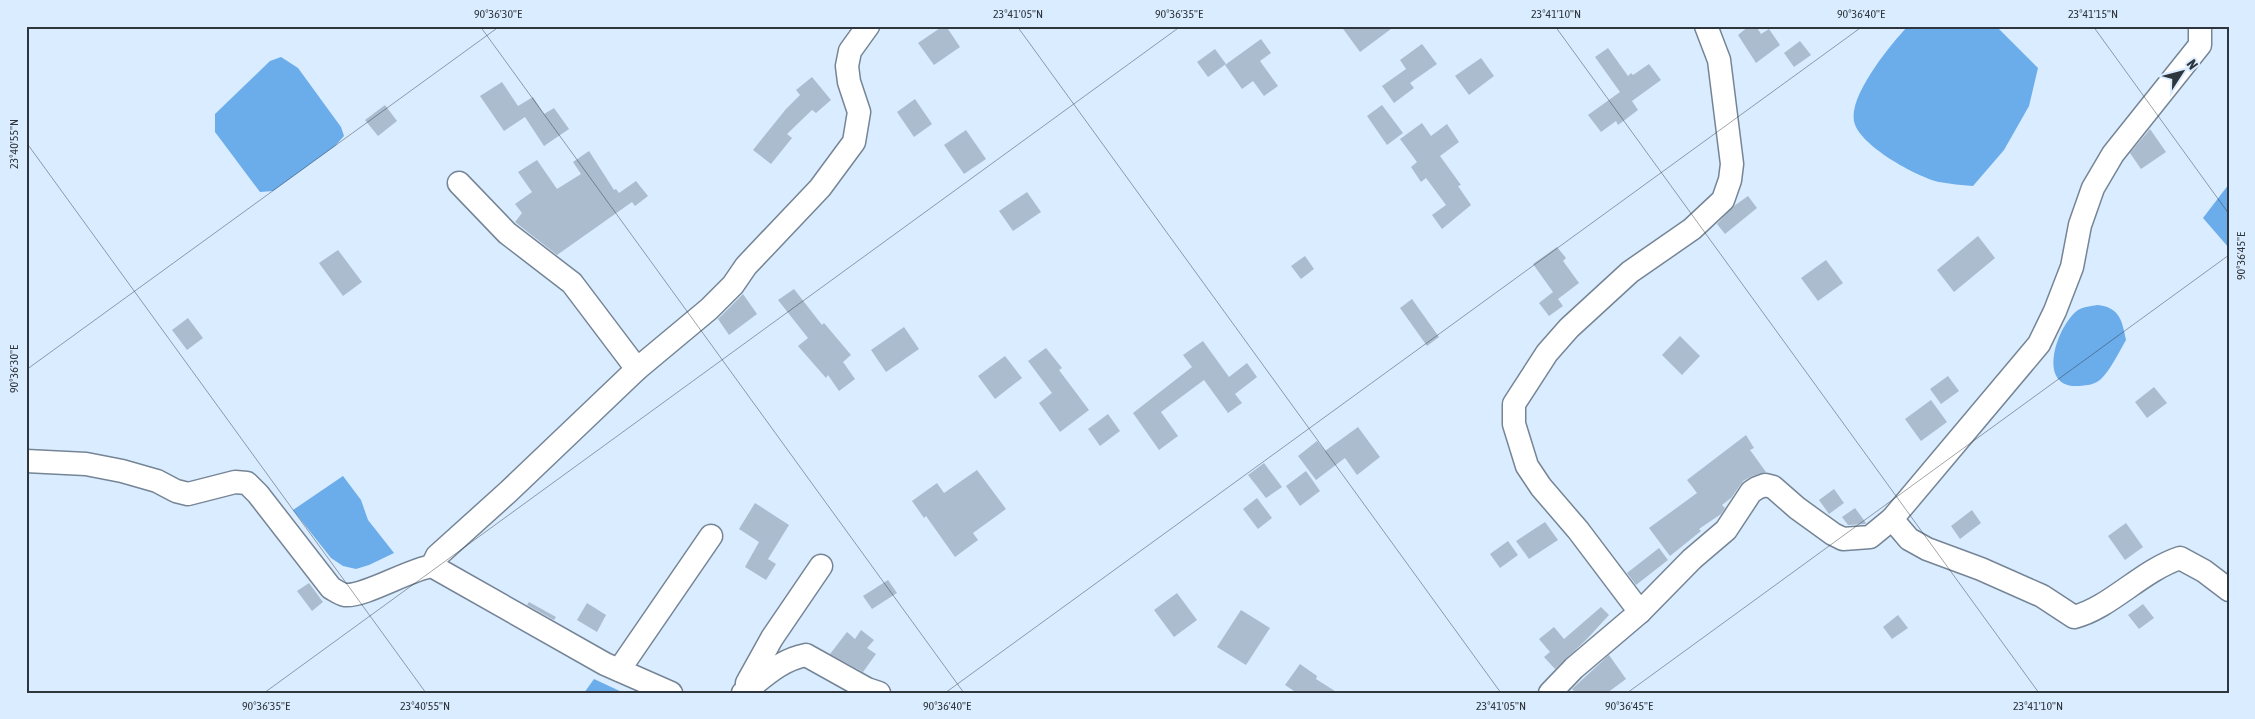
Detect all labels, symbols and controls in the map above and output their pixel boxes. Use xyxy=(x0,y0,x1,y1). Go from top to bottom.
text: 90°36'30"E xyxy=(474,7,522,21)
text: 23°41'05"N xyxy=(993,7,1043,21)
text: 90°36'35"E xyxy=(1155,7,1203,21)
text: 23°41'10"N xyxy=(1531,7,1581,21)
text: 90°36'40"E xyxy=(1837,7,1885,21)
text: 23°41'15"N xyxy=(2068,7,2118,21)
north arrow xyxy=(2158,48,2208,98)
text: N xyxy=(2184,56,2201,72)
text: 23°40'55"N xyxy=(7,119,21,169)
text: 90°36'45"E xyxy=(2234,232,2248,280)
text: 90°36'30"E xyxy=(7,345,21,393)
text: 90°36'35"E xyxy=(242,699,290,713)
text: 23°40'55"N xyxy=(400,699,450,713)
text: 90°36'40"E xyxy=(923,699,971,713)
text: 23°41'05"N xyxy=(1476,699,1526,713)
text: 90°36'45"E xyxy=(1605,699,1653,713)
text: 23°41'10"N xyxy=(2013,699,2063,713)

